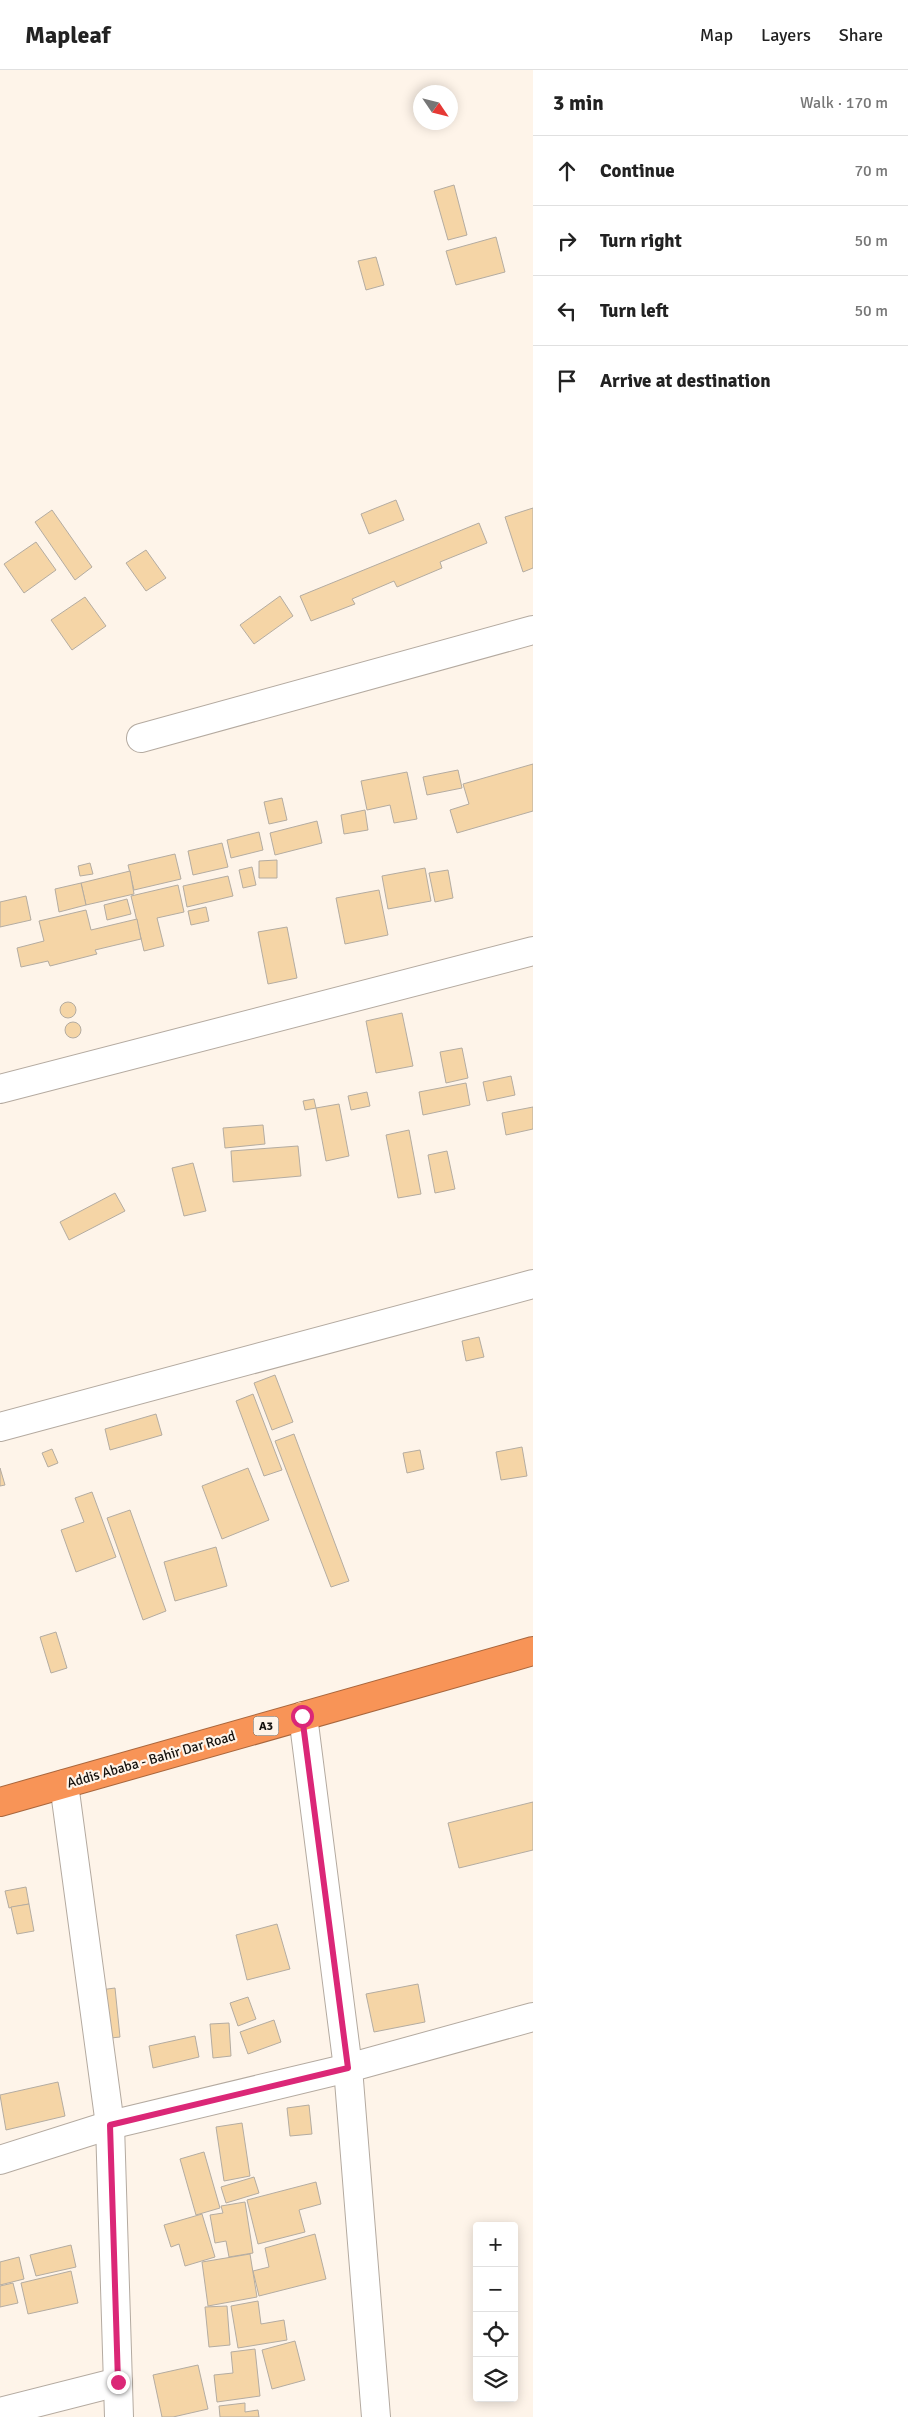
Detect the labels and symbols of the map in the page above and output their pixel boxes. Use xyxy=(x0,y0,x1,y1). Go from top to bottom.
north arrow xyxy=(413,85,458,130)
route start xyxy=(291,1705,314,1728)
road number: A3 xyxy=(254,1716,278,1735)
street label: Addis Ababa - Bahir Dar Road xyxy=(65,1727,237,1792)
route end xyxy=(107,2371,130,2394)

